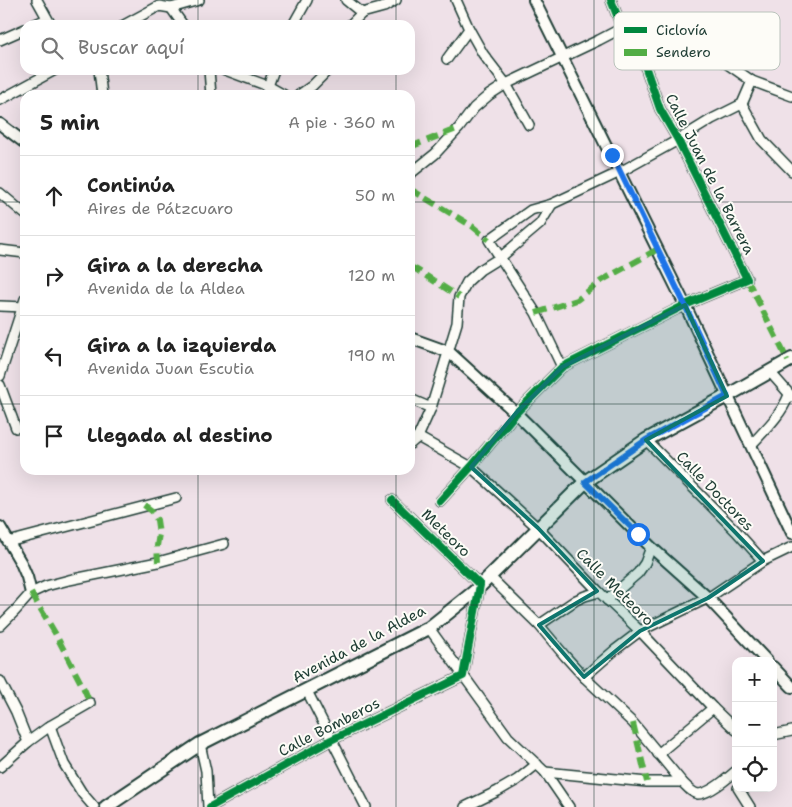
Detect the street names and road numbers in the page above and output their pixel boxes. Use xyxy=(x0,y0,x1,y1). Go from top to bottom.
street label: Calle Juan de la Barrera xyxy=(661,90,760,258)
street label: Calle Doctores xyxy=(672,447,758,535)
street label: Meteoro xyxy=(417,504,475,562)
street label: Calle Meteoro xyxy=(572,544,658,630)
street label: Avenida de la Aldea xyxy=(289,600,430,688)
street label: Calle Bomberos xyxy=(275,693,383,761)

